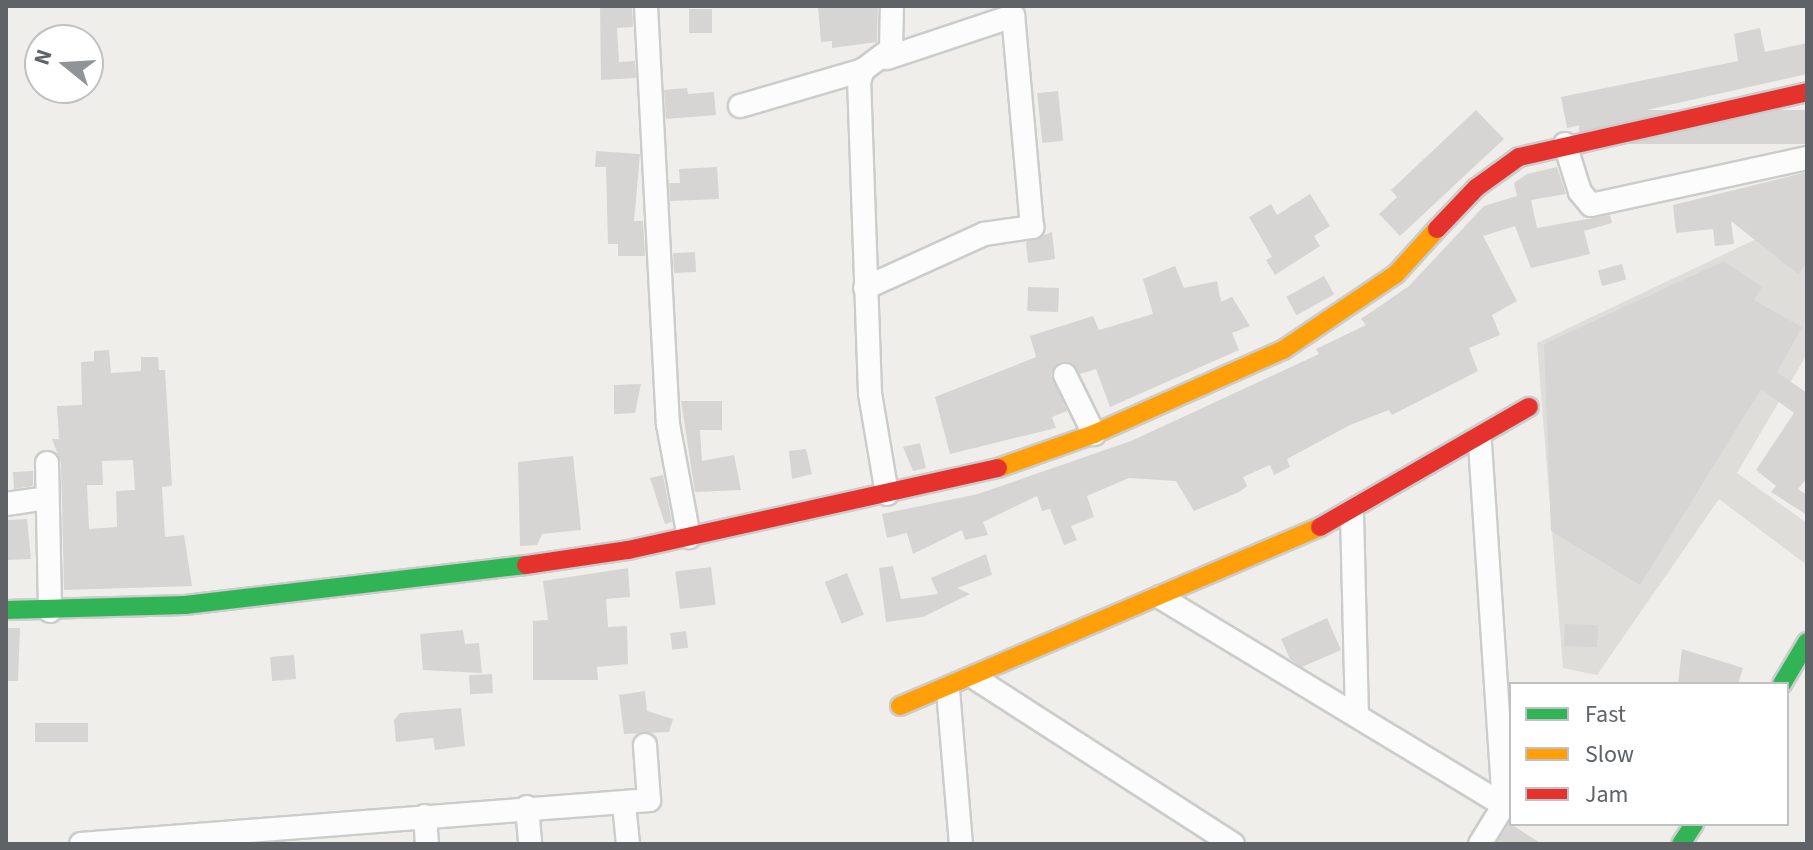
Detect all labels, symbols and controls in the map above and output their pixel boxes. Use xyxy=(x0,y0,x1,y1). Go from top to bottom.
north arrow xyxy=(24,24,104,104)
text: N xyxy=(26,45,61,69)
legend xyxy=(1509,682,1789,826)
text: Fast xyxy=(1585,697,1626,732)
text: Slow xyxy=(1585,737,1634,772)
text: Jam xyxy=(1585,777,1629,812)

